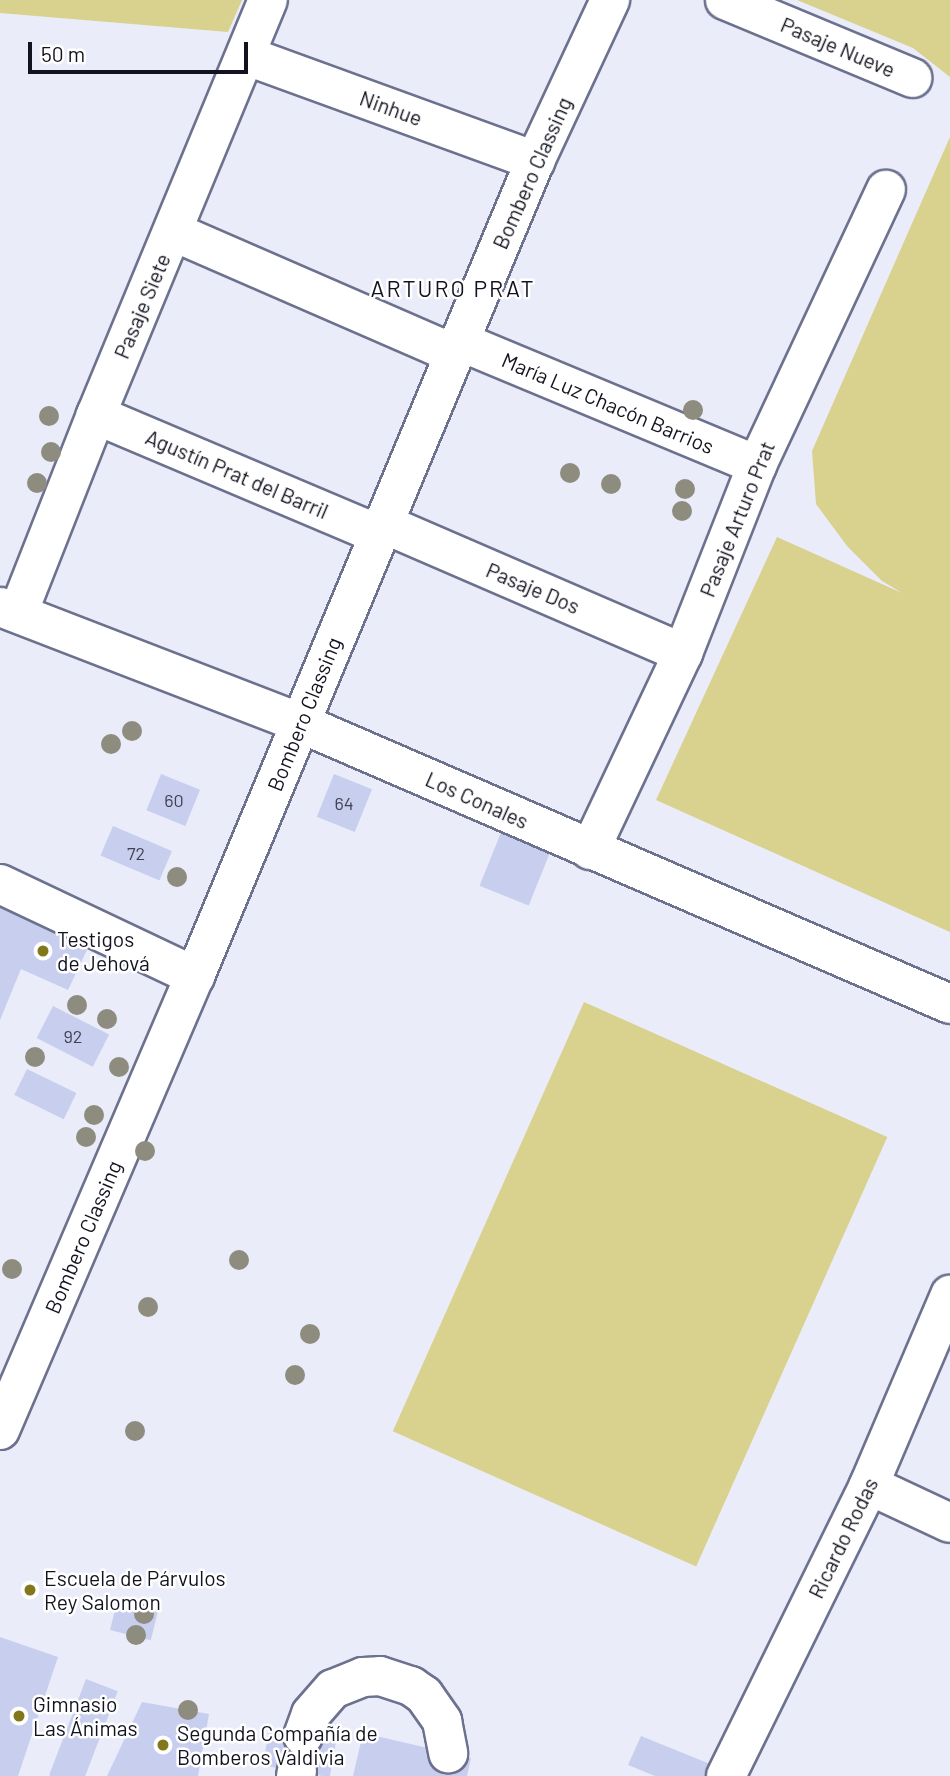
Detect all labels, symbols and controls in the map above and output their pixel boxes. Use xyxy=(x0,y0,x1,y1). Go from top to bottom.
street label: Pasaje Nueve xyxy=(777,12,899,82)
scale bar xyxy=(32,28,252,72)
text: 50 m xyxy=(41,41,85,66)
street label: Ninhue xyxy=(356,85,426,131)
street label: Bombero Classing xyxy=(487,93,577,253)
street label: Pasaje Siete xyxy=(109,250,175,362)
district label: ARTURO PRAT xyxy=(372,274,534,302)
street label: María Luz Chacón Barrios xyxy=(498,347,718,459)
street label: Agustín Prat del Barril xyxy=(142,424,332,524)
street label: Pasaje Arturo Prat xyxy=(694,438,780,600)
street label: Pasaje Dos xyxy=(483,557,583,619)
street label: Bombero Classing xyxy=(262,633,346,795)
street label: Los Conales xyxy=(422,766,532,834)
house number: 60 xyxy=(164,789,184,811)
house number: 64 xyxy=(334,792,354,814)
house number: 72 xyxy=(127,842,145,864)
place label: Testigos de Jehová xyxy=(57,926,150,976)
marker: Testigos de Jehová xyxy=(35,943,51,959)
house number: 92 xyxy=(63,1025,83,1047)
street label: Bombero Classing xyxy=(39,1157,127,1317)
street label: Ricardo Rodas xyxy=(803,1474,883,1602)
place label: Escuela de Párvulos Rey Salomon xyxy=(44,1565,226,1615)
marker: Escuela de Párvulos Rey Salomon xyxy=(22,1582,38,1598)
place label: Gimnasio Las Ánimas xyxy=(33,1691,138,1741)
marker: Gimnasio Las Ánimas xyxy=(11,1708,27,1724)
place label: Segunda Compañía de Bomberos Valdivia xyxy=(177,1720,378,1770)
marker: Segunda Compañía de Bomberos Valdivia xyxy=(155,1737,171,1753)

